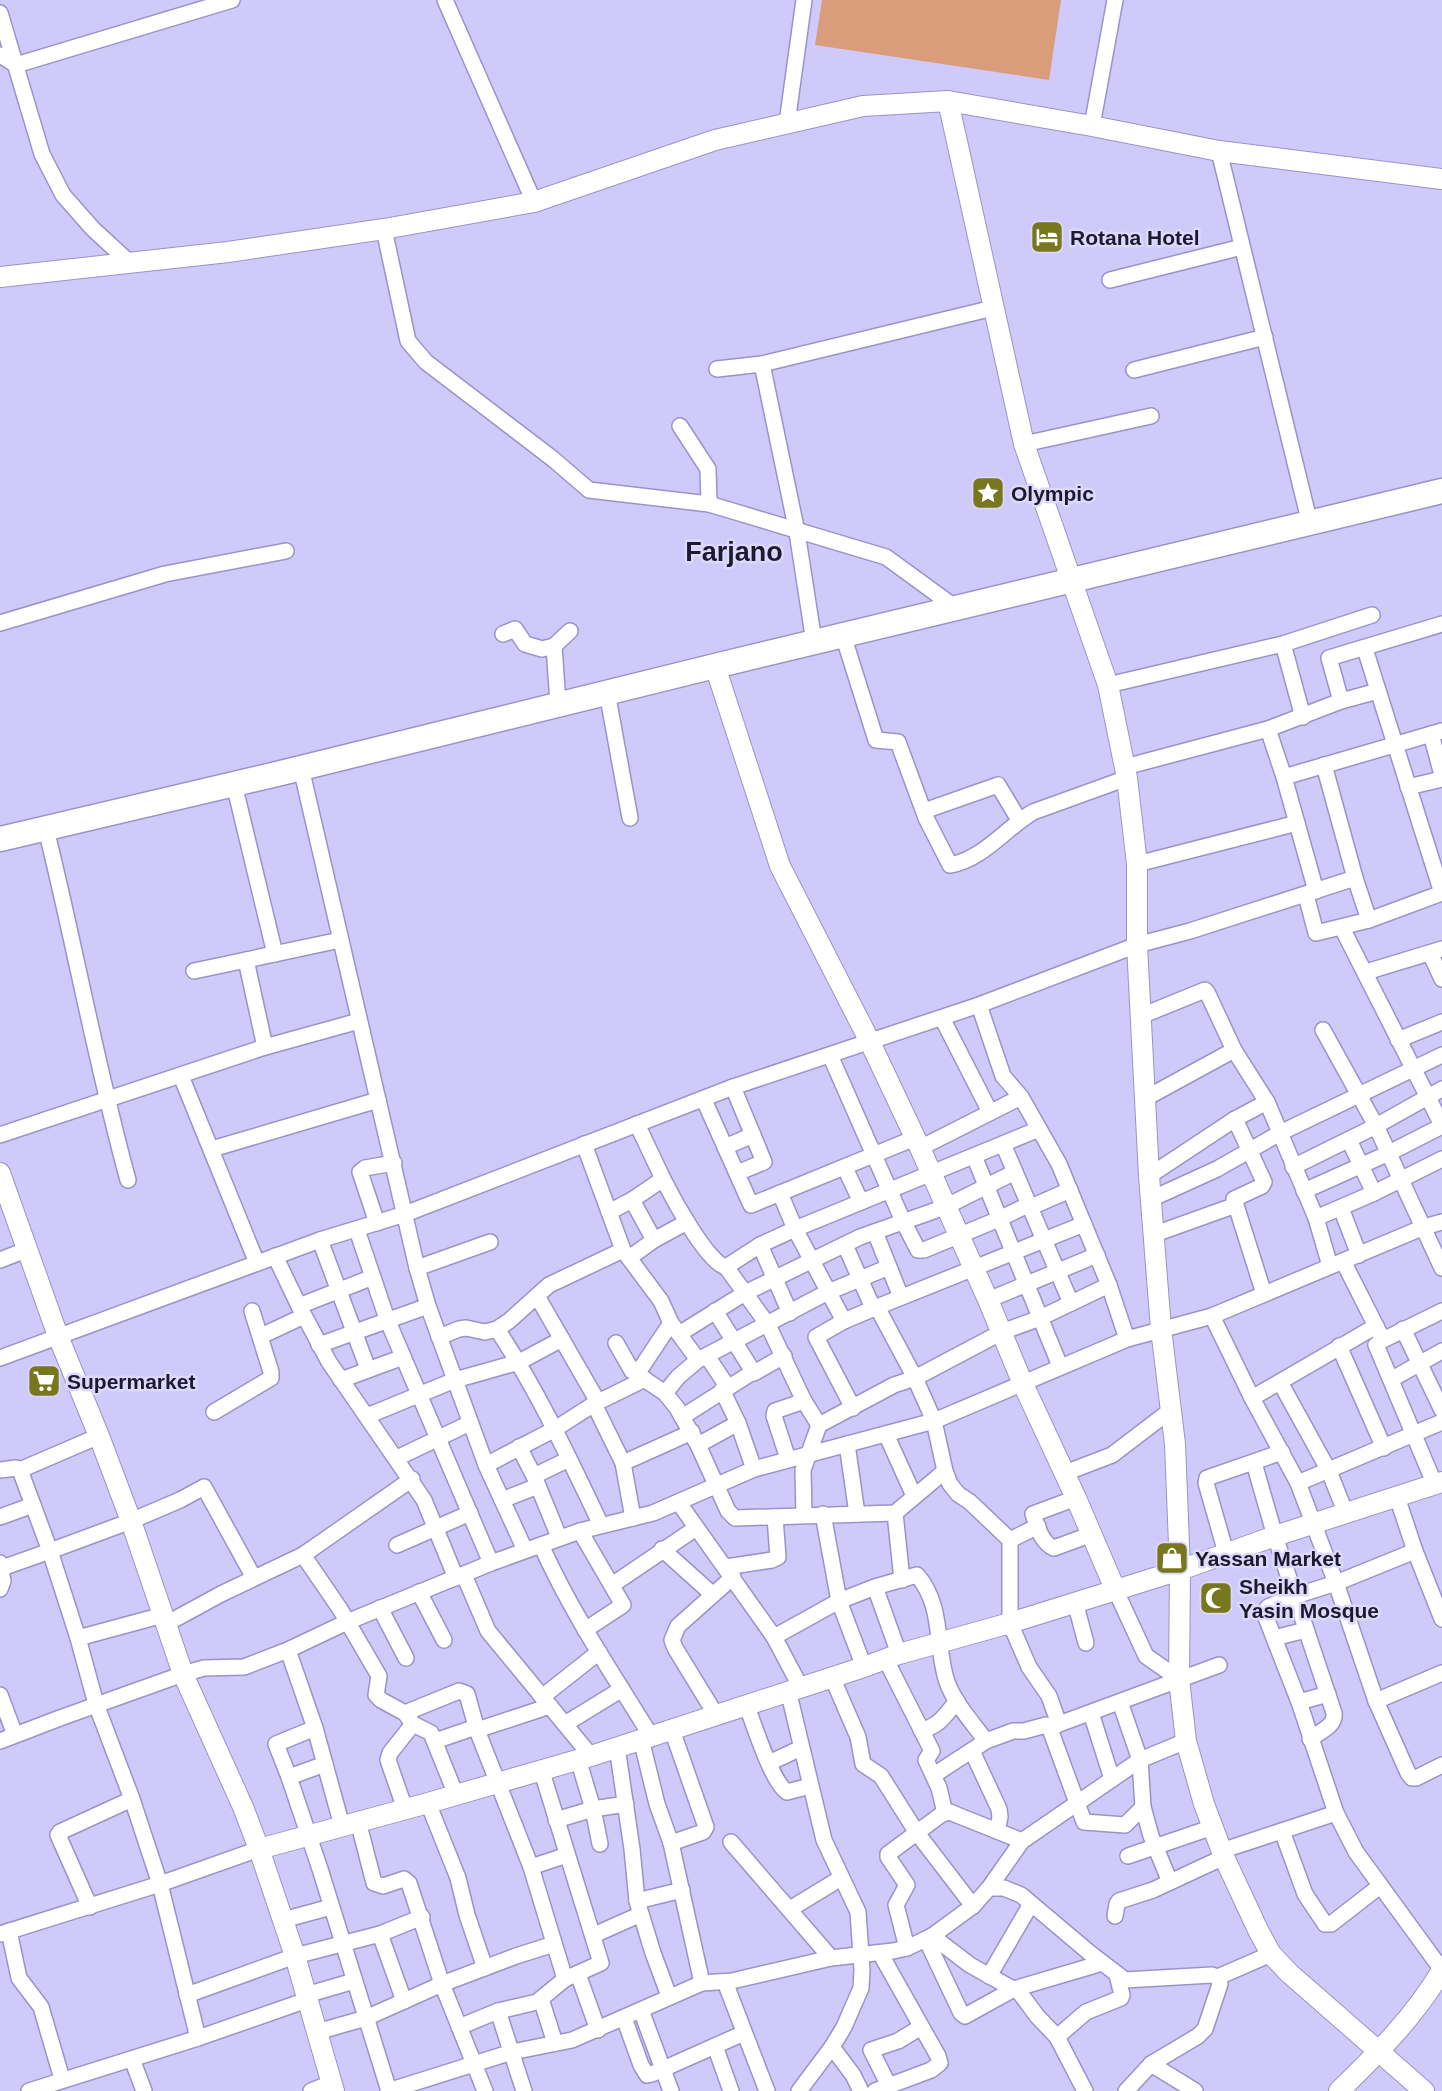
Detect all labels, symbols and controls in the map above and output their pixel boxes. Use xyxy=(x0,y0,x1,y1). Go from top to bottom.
hotel icon: Rotana Hotel xyxy=(1029,219,1065,255)
place label: Rotana Hotel xyxy=(1070,226,1200,249)
place icon: Olympic xyxy=(970,475,1006,511)
place label: Olympic xyxy=(1011,482,1094,505)
district label: Farjano xyxy=(685,537,783,567)
supermarket icon: Supermarket xyxy=(26,1363,62,1399)
place label: Supermarket xyxy=(67,1370,195,1393)
shop icon: Yassan Market xyxy=(1154,1540,1190,1576)
place label: Yassan Market xyxy=(1195,1547,1341,1570)
place label: Sheikh Yasin Mosque xyxy=(1239,1575,1379,1622)
mosque icon: Sheikh Yasin Mosque xyxy=(1198,1580,1234,1616)

